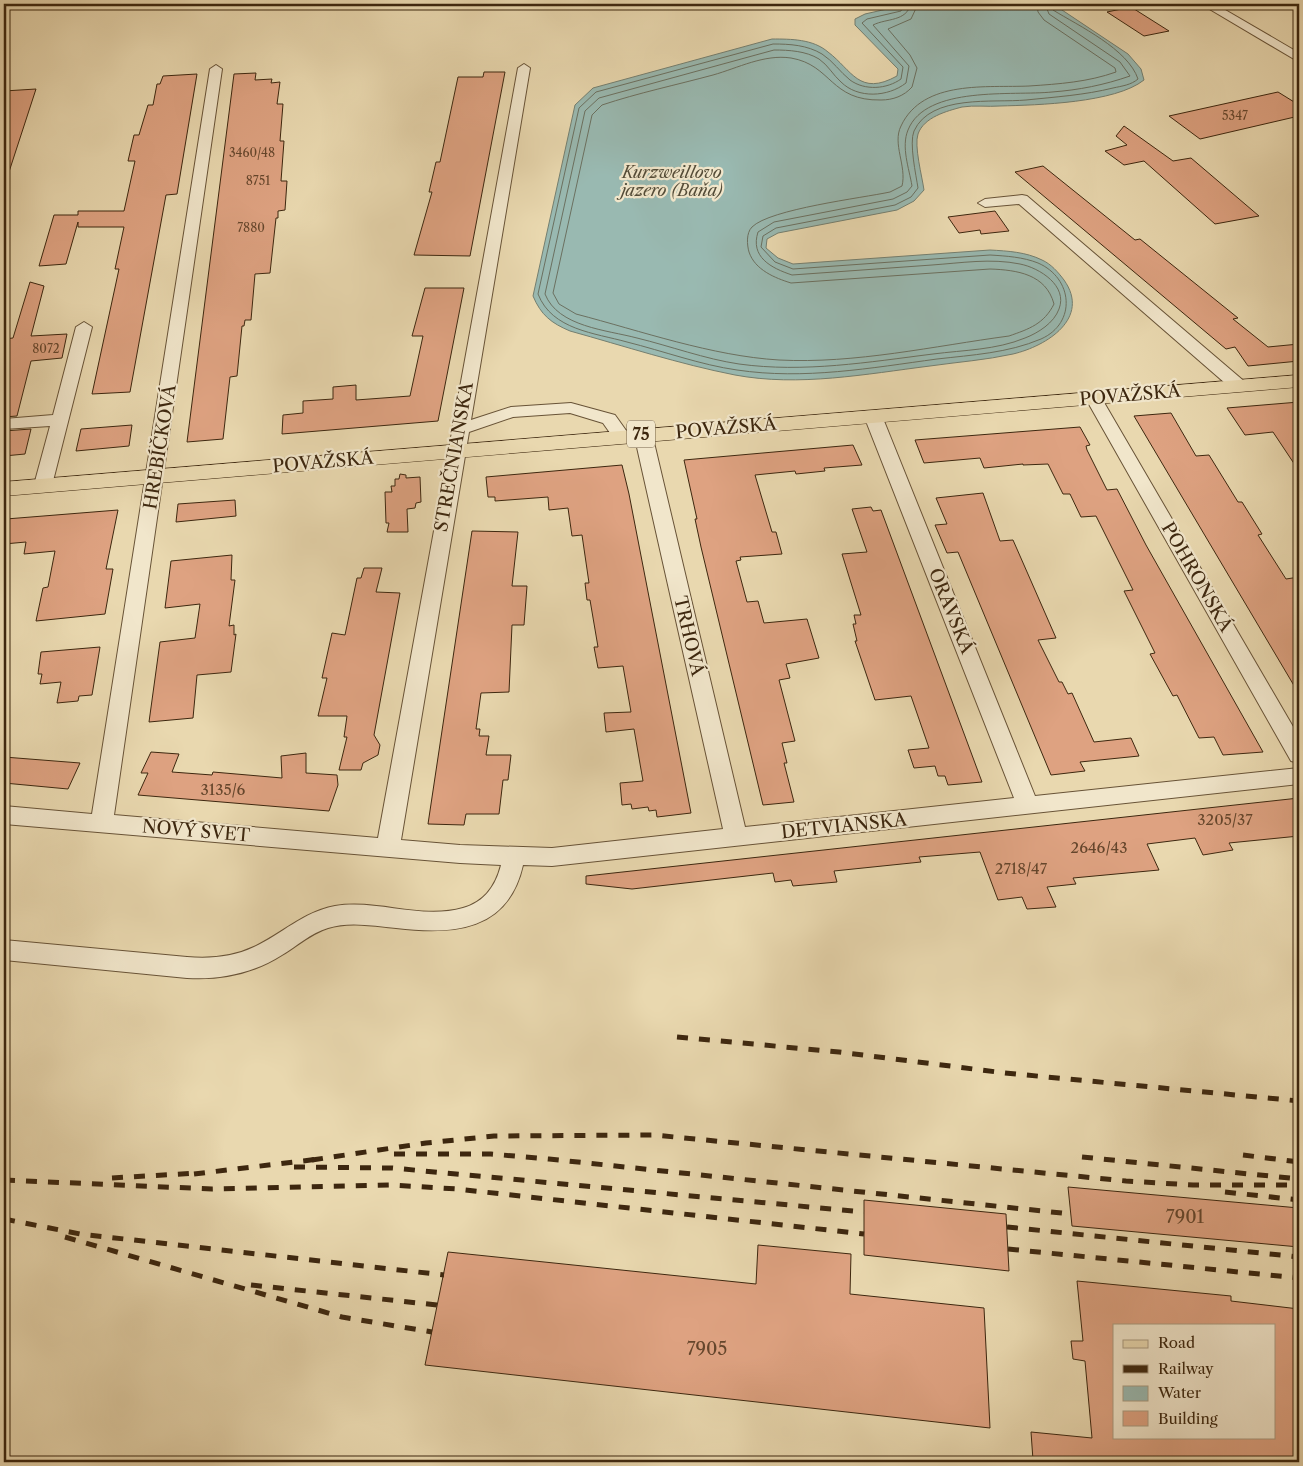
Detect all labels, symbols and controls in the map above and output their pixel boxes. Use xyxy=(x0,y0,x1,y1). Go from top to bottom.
house number: 5347 xyxy=(1222,108,1248,123)
house number: 3460/48 xyxy=(229,145,275,160)
water label: Kurzweillovo jazero (Baňa) xyxy=(616,162,723,200)
house number: 8751 xyxy=(246,173,270,188)
house number: 7880 xyxy=(237,220,265,235)
house number: 8072 xyxy=(32,341,60,356)
street label: POVAŽSKÁ xyxy=(1078,378,1182,410)
street label: STREČNIANSKA xyxy=(428,379,478,534)
street label: HREBÍČKOVÁ xyxy=(137,382,181,511)
street label: POVAŽSKÁ xyxy=(674,411,778,443)
road number: 75 xyxy=(627,420,655,448)
street label: POVAŽSKÁ xyxy=(271,445,375,477)
street label: POHRONSKÁ xyxy=(1157,518,1238,636)
street label: ORAVSKÁ xyxy=(924,565,979,658)
street label: TRHOVÁ xyxy=(669,594,710,679)
house number: 3135/6 xyxy=(201,780,246,799)
street label: DETVIANSKA xyxy=(780,808,909,844)
house number: 3205/37 xyxy=(1197,810,1253,829)
street label: NOVÝ SVET xyxy=(141,814,252,847)
house number: 2646/43 xyxy=(1071,838,1127,857)
house number: 2718/47 xyxy=(995,859,1048,878)
house number: 7901 xyxy=(1166,1206,1205,1228)
legend xyxy=(1113,1324,1276,1438)
text: Road xyxy=(1158,1333,1195,1352)
house number: 7905 xyxy=(687,1338,727,1360)
text: Railway xyxy=(1158,1359,1214,1378)
text: Water xyxy=(1157,1383,1202,1402)
text: Building xyxy=(1158,1409,1218,1428)

